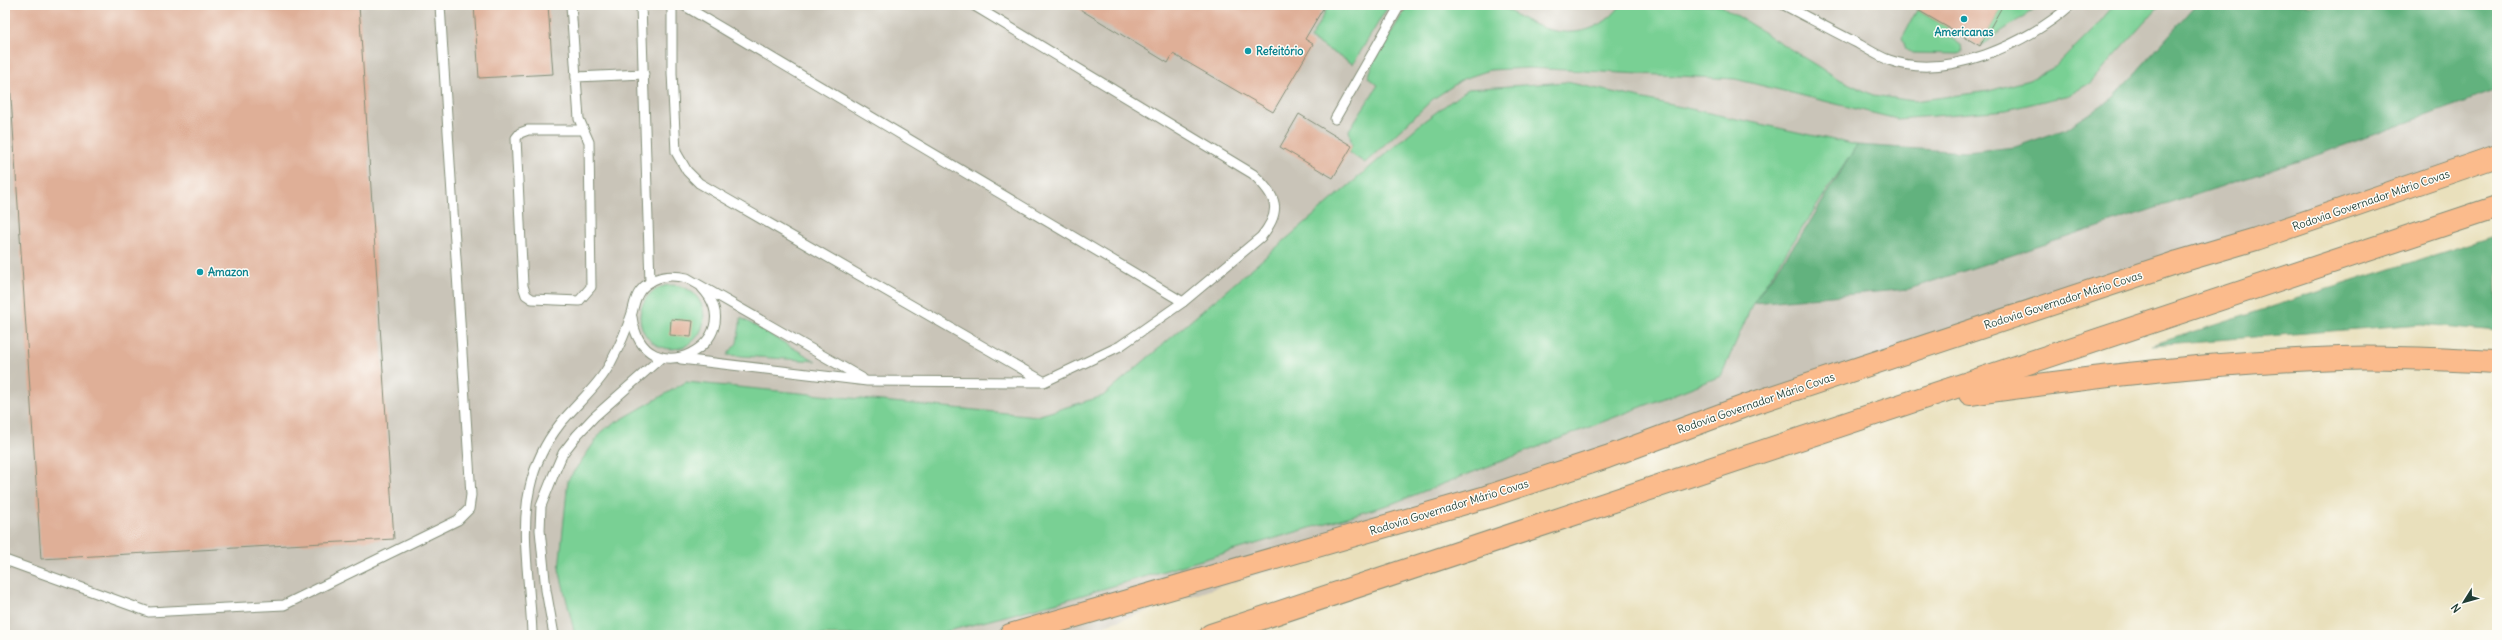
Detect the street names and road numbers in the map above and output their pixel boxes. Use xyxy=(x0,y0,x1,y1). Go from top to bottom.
street label: Rodovia Governador Mário Covas xyxy=(2291,166,2451,234)
street label: Rodovia Governador Mário Covas xyxy=(1982,268,2144,332)
street label: Rodovia Governador Mário Covas xyxy=(1676,369,1836,437)
street label: Rodovia Governador Mário Covas xyxy=(1368,476,1530,538)

